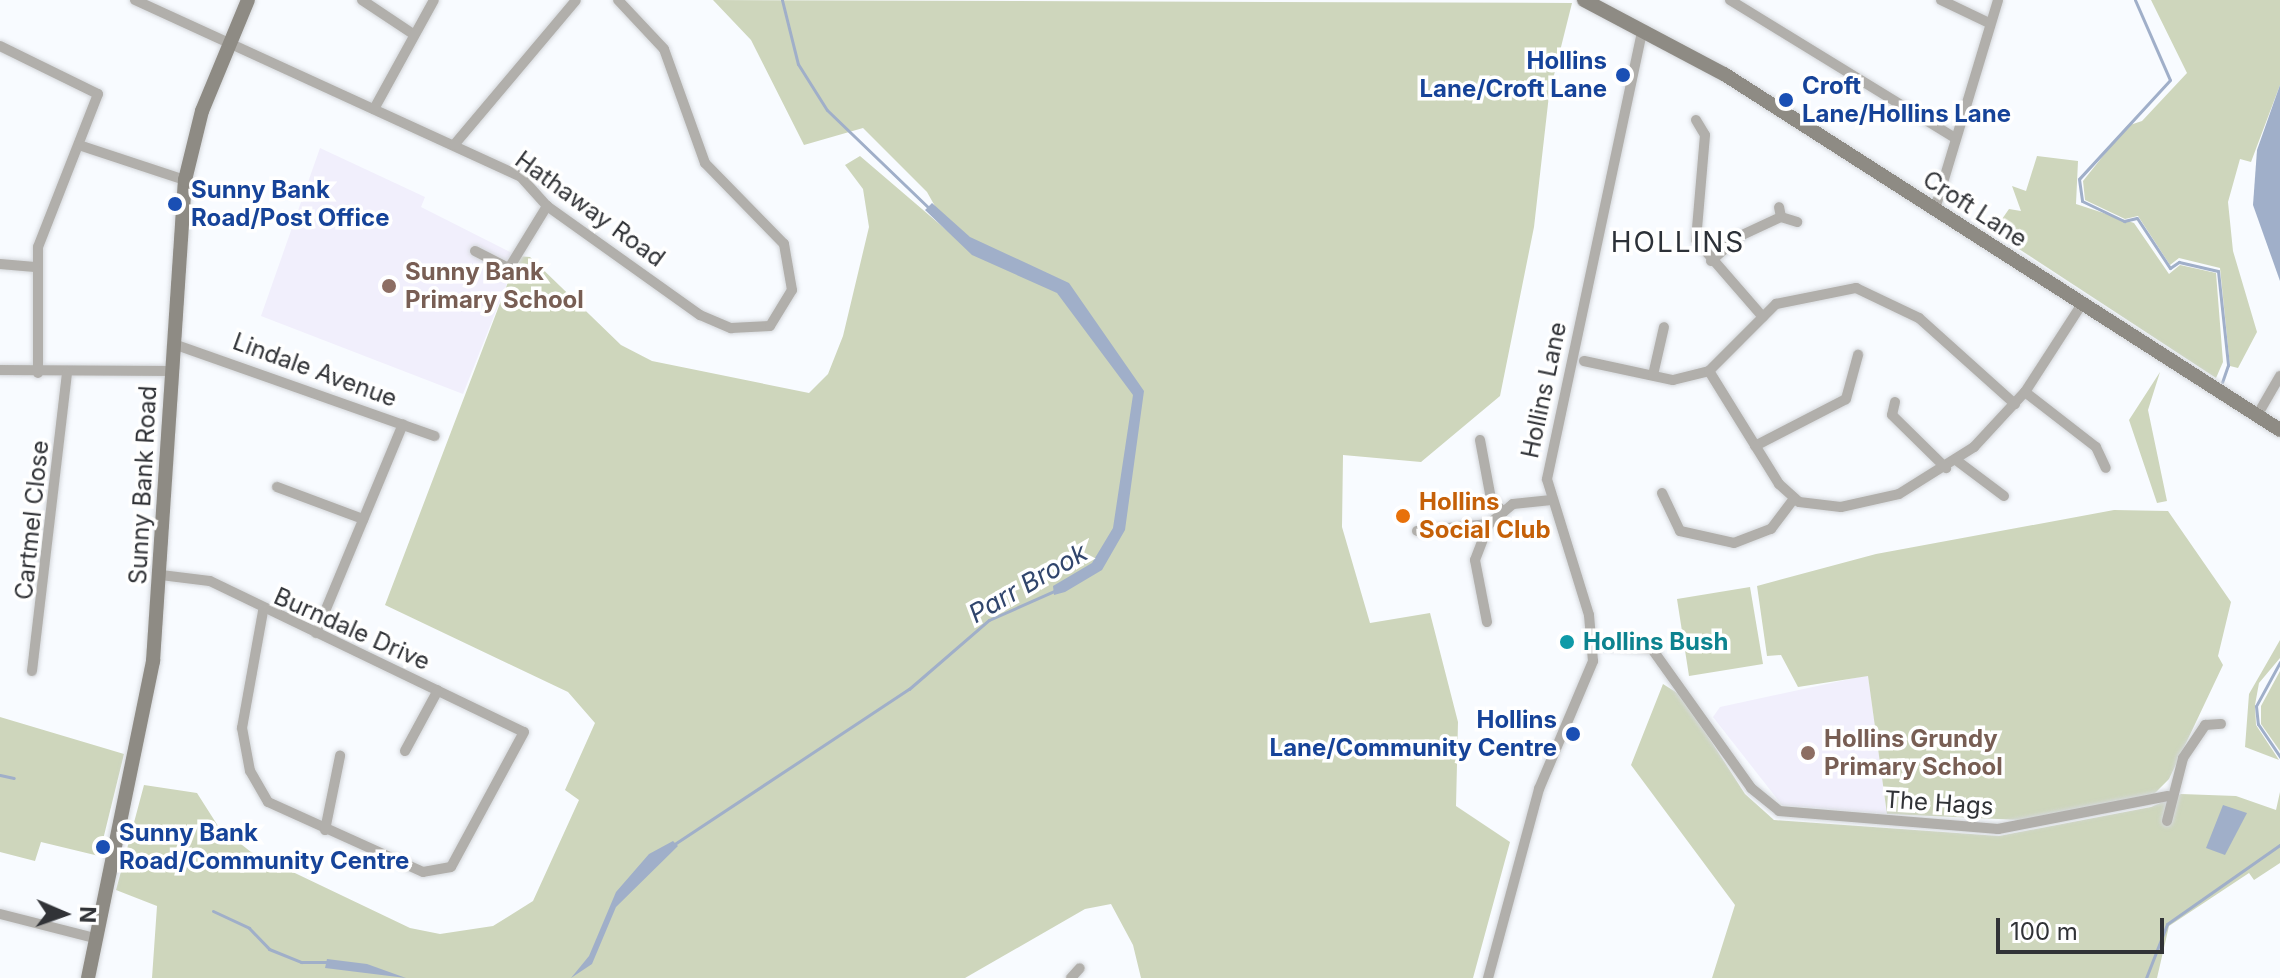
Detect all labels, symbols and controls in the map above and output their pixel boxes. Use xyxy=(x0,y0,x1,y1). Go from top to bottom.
place label: Hollins Lane/Croft Lane xyxy=(1419,47,1607,103)
marker: Hollins Lane/Croft Lane xyxy=(1614,66,1632,84)
place label: Croft Lane/Hollins Lane xyxy=(1802,72,2011,128)
marker: Croft Lane/Hollins Lane xyxy=(1777,91,1795,109)
street label: Hathaway Road xyxy=(510,145,670,273)
street label: Croft Lane xyxy=(1917,165,2033,253)
place label: Sunny Bank Road/Post Office xyxy=(191,176,390,232)
marker: Sunny Bank Road/Post Office xyxy=(166,195,184,213)
district label: HOLLINS xyxy=(1611,225,1745,259)
place label: Sunny Bank Primary School xyxy=(405,258,584,314)
marker: Sunny Bank Primary School xyxy=(380,277,398,295)
street label: Hollins Lane xyxy=(1516,319,1572,461)
street label: Lindale Avenue xyxy=(229,327,401,413)
street label: Sunny Bank Road xyxy=(123,385,163,585)
street label: Cartmel Close xyxy=(9,439,55,601)
place label: Hollins Social Club xyxy=(1419,488,1551,544)
marker: Hollins Social Club xyxy=(1394,507,1412,525)
water label: Parr Brook xyxy=(963,537,1093,629)
street label: Burndale Drive xyxy=(270,582,434,676)
place label: Hollins Bush xyxy=(1583,628,1728,656)
marker: Hollins Bush xyxy=(1558,633,1576,651)
place label: Hollins Lane/Community Centre xyxy=(1270,706,1557,762)
marker: Hollins Lane/Community Centre xyxy=(1564,725,1582,743)
place label: Hollins Grundy Primary School xyxy=(1824,725,2003,781)
marker: Hollins Grundy Primary School xyxy=(1799,744,1817,762)
street label: The Hags xyxy=(1884,785,1994,821)
place label: Sunny Bank Road/Community Centre xyxy=(119,819,409,875)
marker: Sunny Bank Road/Community Centre xyxy=(94,838,112,856)
north arrow xyxy=(24,874,104,954)
scale bar xyxy=(2000,902,2168,952)
text: N xyxy=(75,906,101,924)
text: 100 m xyxy=(2010,917,2078,946)

